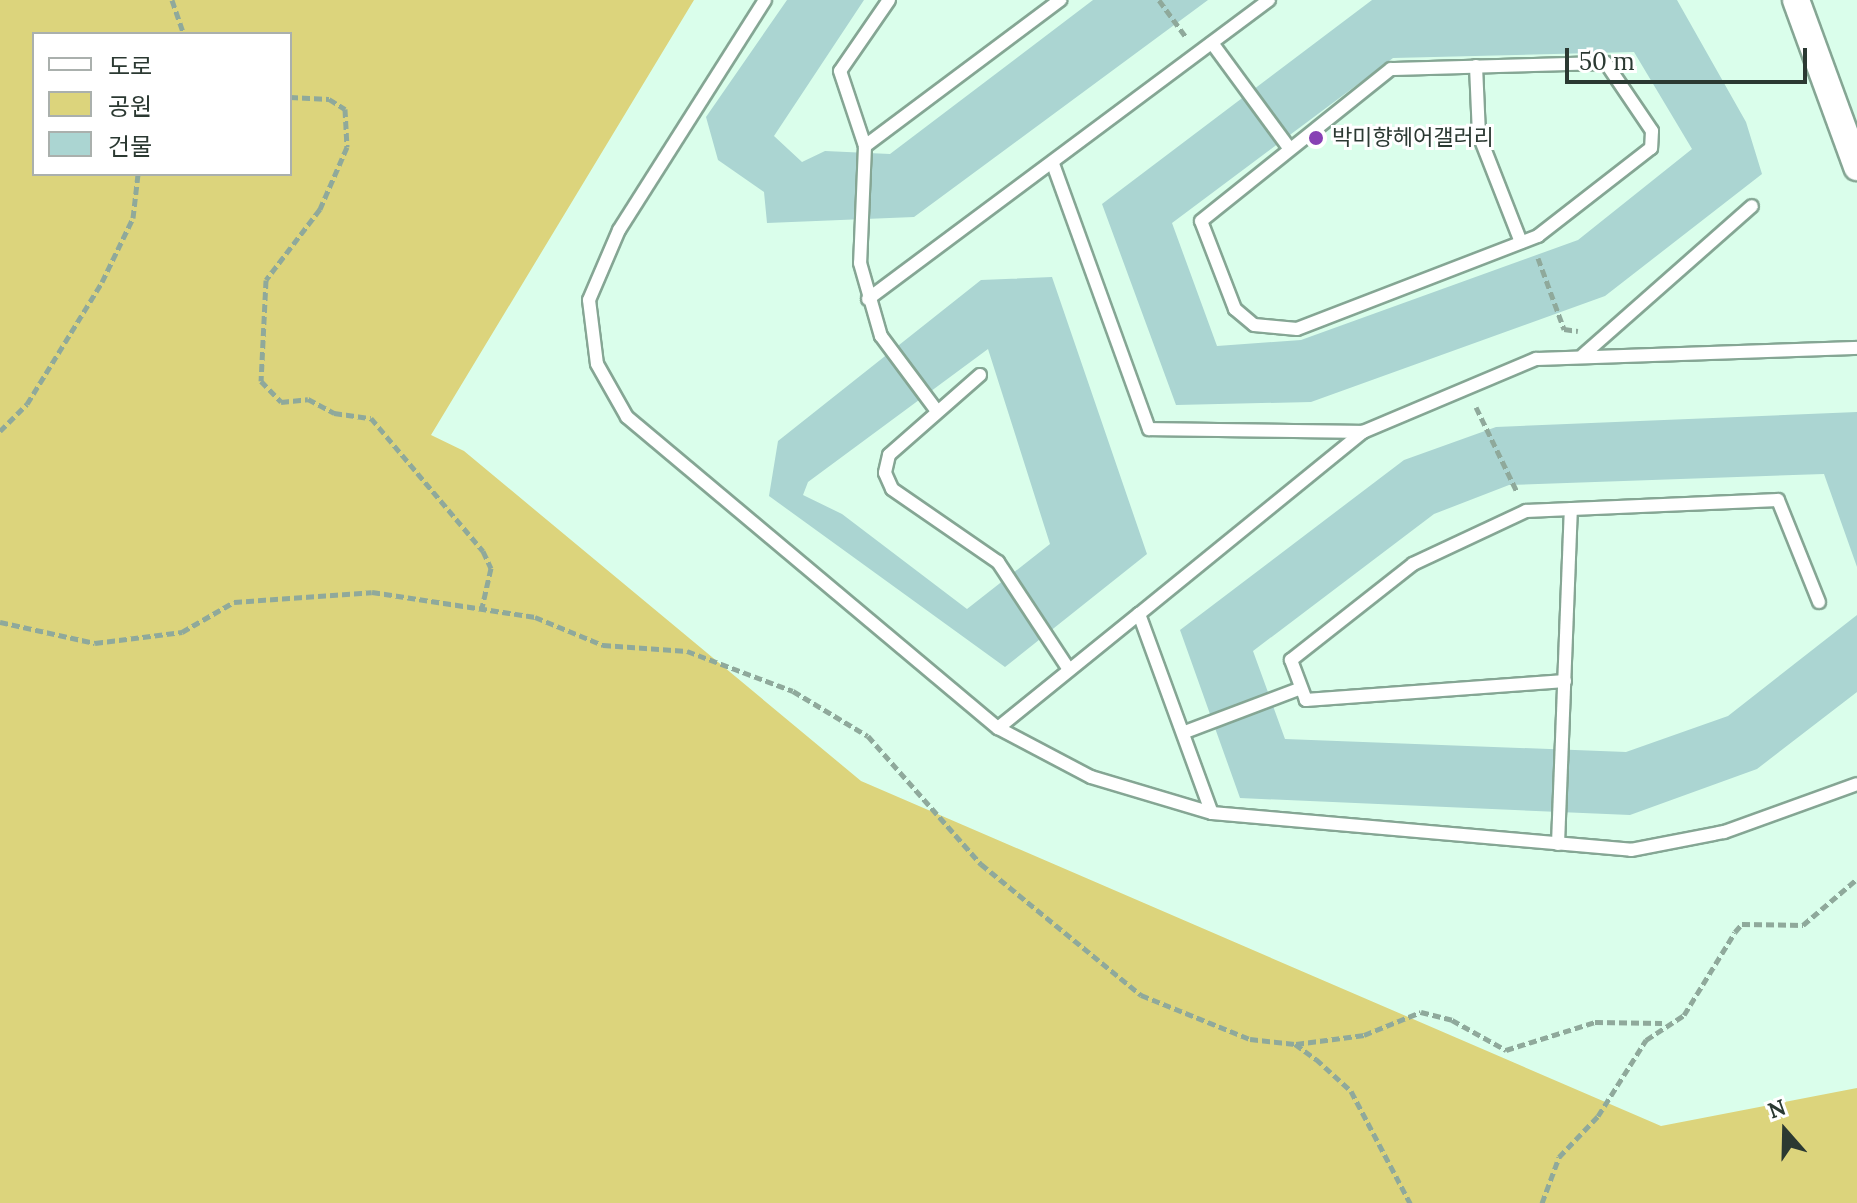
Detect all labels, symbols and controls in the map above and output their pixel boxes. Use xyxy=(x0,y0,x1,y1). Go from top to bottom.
legend xyxy=(32,32,292,176)
scale bar xyxy=(1569,32,1811,82)
text: 50 m xyxy=(1579,46,1635,77)
text: 도로 xyxy=(108,51,152,82)
text: 공원 xyxy=(108,91,152,122)
place label: 박미향헤어갤러리 xyxy=(1332,125,1494,151)
marker: 박미향헤어갤러리 xyxy=(1307,129,1325,147)
text: 건물 xyxy=(108,131,152,162)
north arrow xyxy=(1745,1091,1825,1171)
text: N xyxy=(1764,1092,1790,1125)

